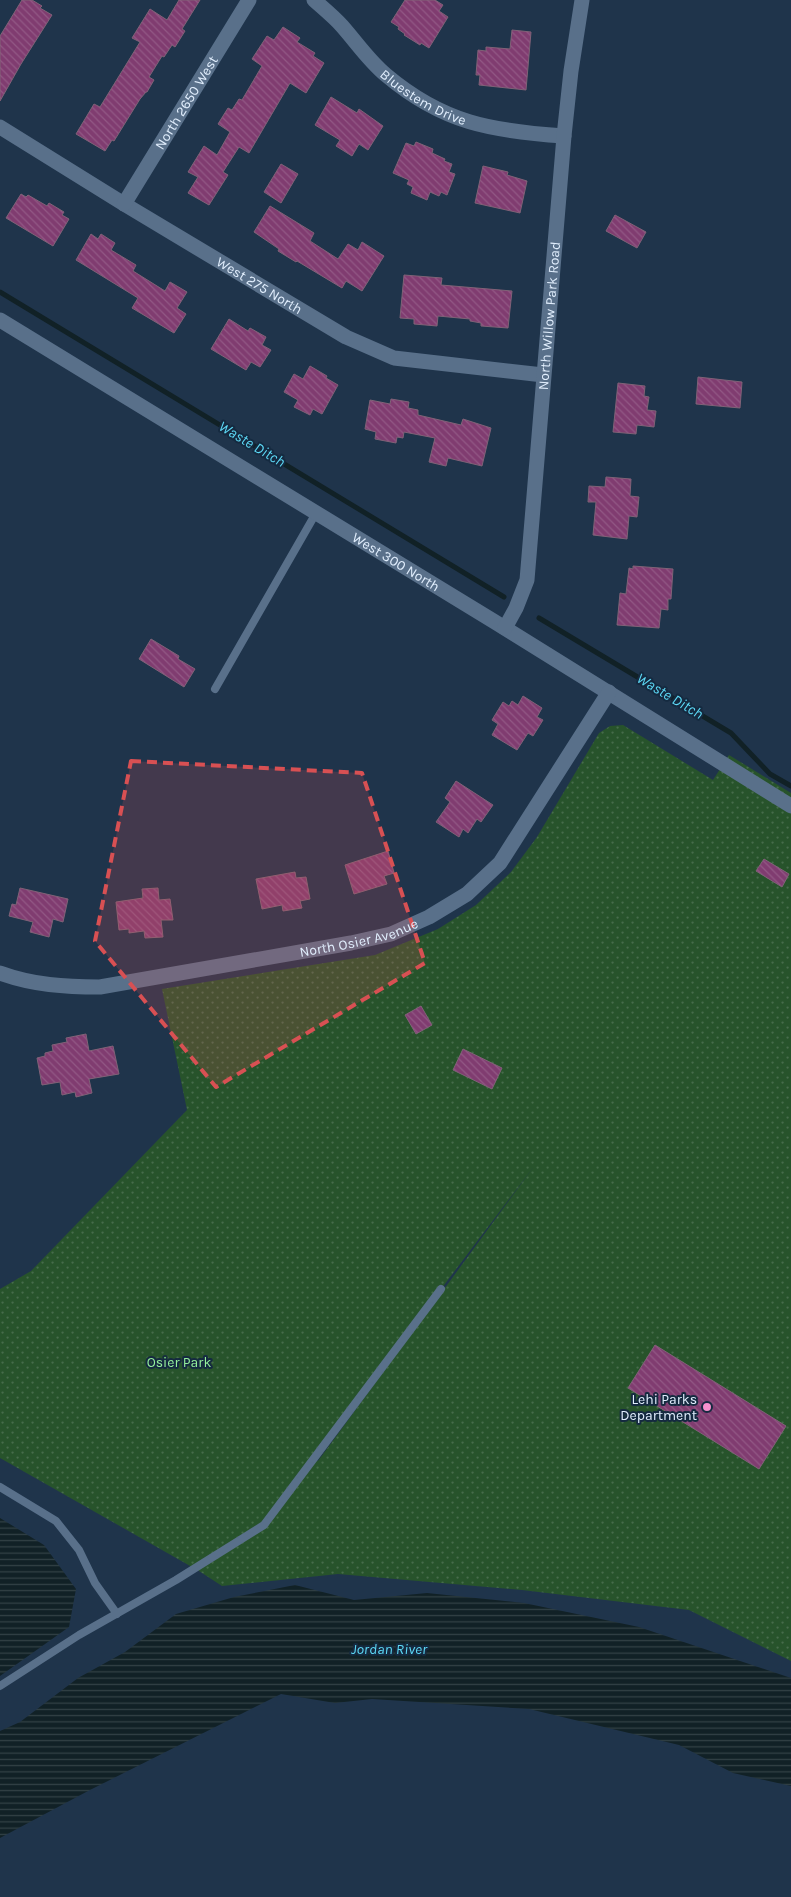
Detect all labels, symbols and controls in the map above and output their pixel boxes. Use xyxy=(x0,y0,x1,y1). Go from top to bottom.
street label: North 2650 West xyxy=(151,53,222,153)
street label: Bluestem Drive xyxy=(377,66,468,129)
street label: North Willow Park Road xyxy=(535,241,564,391)
street label: West 275 North xyxy=(213,253,305,318)
water label: Waste Ditch xyxy=(215,417,289,471)
street label: West 300 North xyxy=(349,529,443,595)
water label: Waste Ditch xyxy=(633,669,707,723)
street label: North Osier Avenue xyxy=(298,915,421,961)
park label: Osier Park xyxy=(147,1354,211,1371)
place label: Lehi Parks Department xyxy=(620,1391,697,1424)
marker: Lehi Parks Department xyxy=(701,1401,713,1413)
water label: Jordan River xyxy=(351,1640,428,1658)

